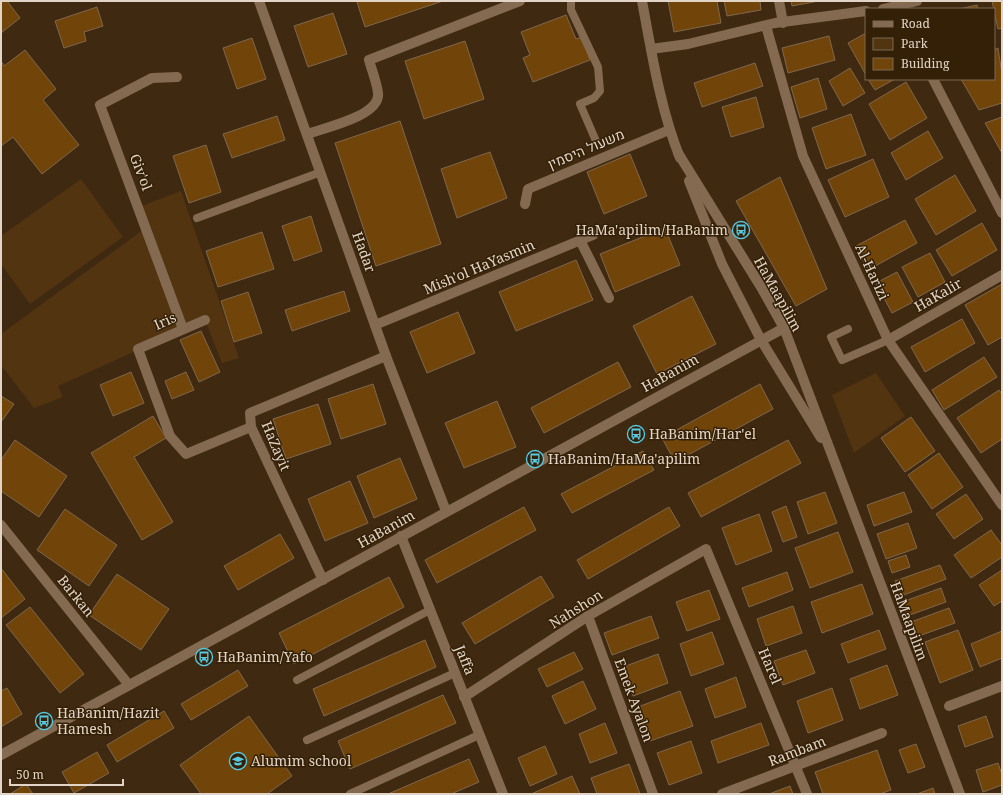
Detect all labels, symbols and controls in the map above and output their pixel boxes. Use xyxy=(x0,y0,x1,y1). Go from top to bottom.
legend xyxy=(865,8,995,80)
text: Road xyxy=(901,15,931,32)
text: Park xyxy=(901,35,929,52)
text: Building xyxy=(901,55,950,72)
street label: משעול היסמין xyxy=(545,124,627,173)
street label: Giv'ol xyxy=(126,151,157,193)
place label: HaMa'apilim/HaBanim xyxy=(576,220,728,239)
bus stop icon: HaMa'apilim/HaBanim xyxy=(731,220,751,240)
street label: Hadar xyxy=(348,229,381,275)
street label: Mish'ol HaYasmin xyxy=(420,235,537,299)
street label: Al-Harizi xyxy=(851,240,894,304)
street label: HaMaapilim xyxy=(750,253,807,335)
street label: HaKalir xyxy=(910,273,965,316)
street label: Iris xyxy=(151,307,179,334)
street label: HaBanim xyxy=(638,349,702,396)
street label: HaZayit xyxy=(258,418,295,474)
bus stop icon: HaBanim/Har'el xyxy=(626,424,646,444)
place label: HaBanim/Har'el xyxy=(649,424,757,443)
bus stop icon: HaBanim/HaMa'apilim xyxy=(525,449,545,469)
place label: HaBanim/HaMa'apilim xyxy=(548,449,700,468)
street label: HaBanim xyxy=(354,505,418,552)
street label: Barkan xyxy=(54,571,99,621)
street label: HaMaapilim xyxy=(886,579,933,663)
street label: Nahshon xyxy=(545,585,606,632)
street label: Jaffa xyxy=(451,641,480,678)
street label: Harel xyxy=(754,645,787,687)
bus stop icon: HaBanim/Yafo xyxy=(194,647,214,667)
place label: HaBanim/Yafo xyxy=(217,647,313,666)
street label: Emek Ayalon xyxy=(611,655,658,744)
place label: HaBanim/Hazit Hamesh xyxy=(57,703,159,738)
bus stop icon: HaBanim/Hazit Hamesh xyxy=(34,711,54,731)
street label: Rambam xyxy=(765,731,828,770)
school or university icon: Alumim school xyxy=(228,751,248,771)
place label: Alumim school xyxy=(251,751,352,770)
scale bar xyxy=(10,761,123,787)
text: 50 m xyxy=(16,766,44,783)

